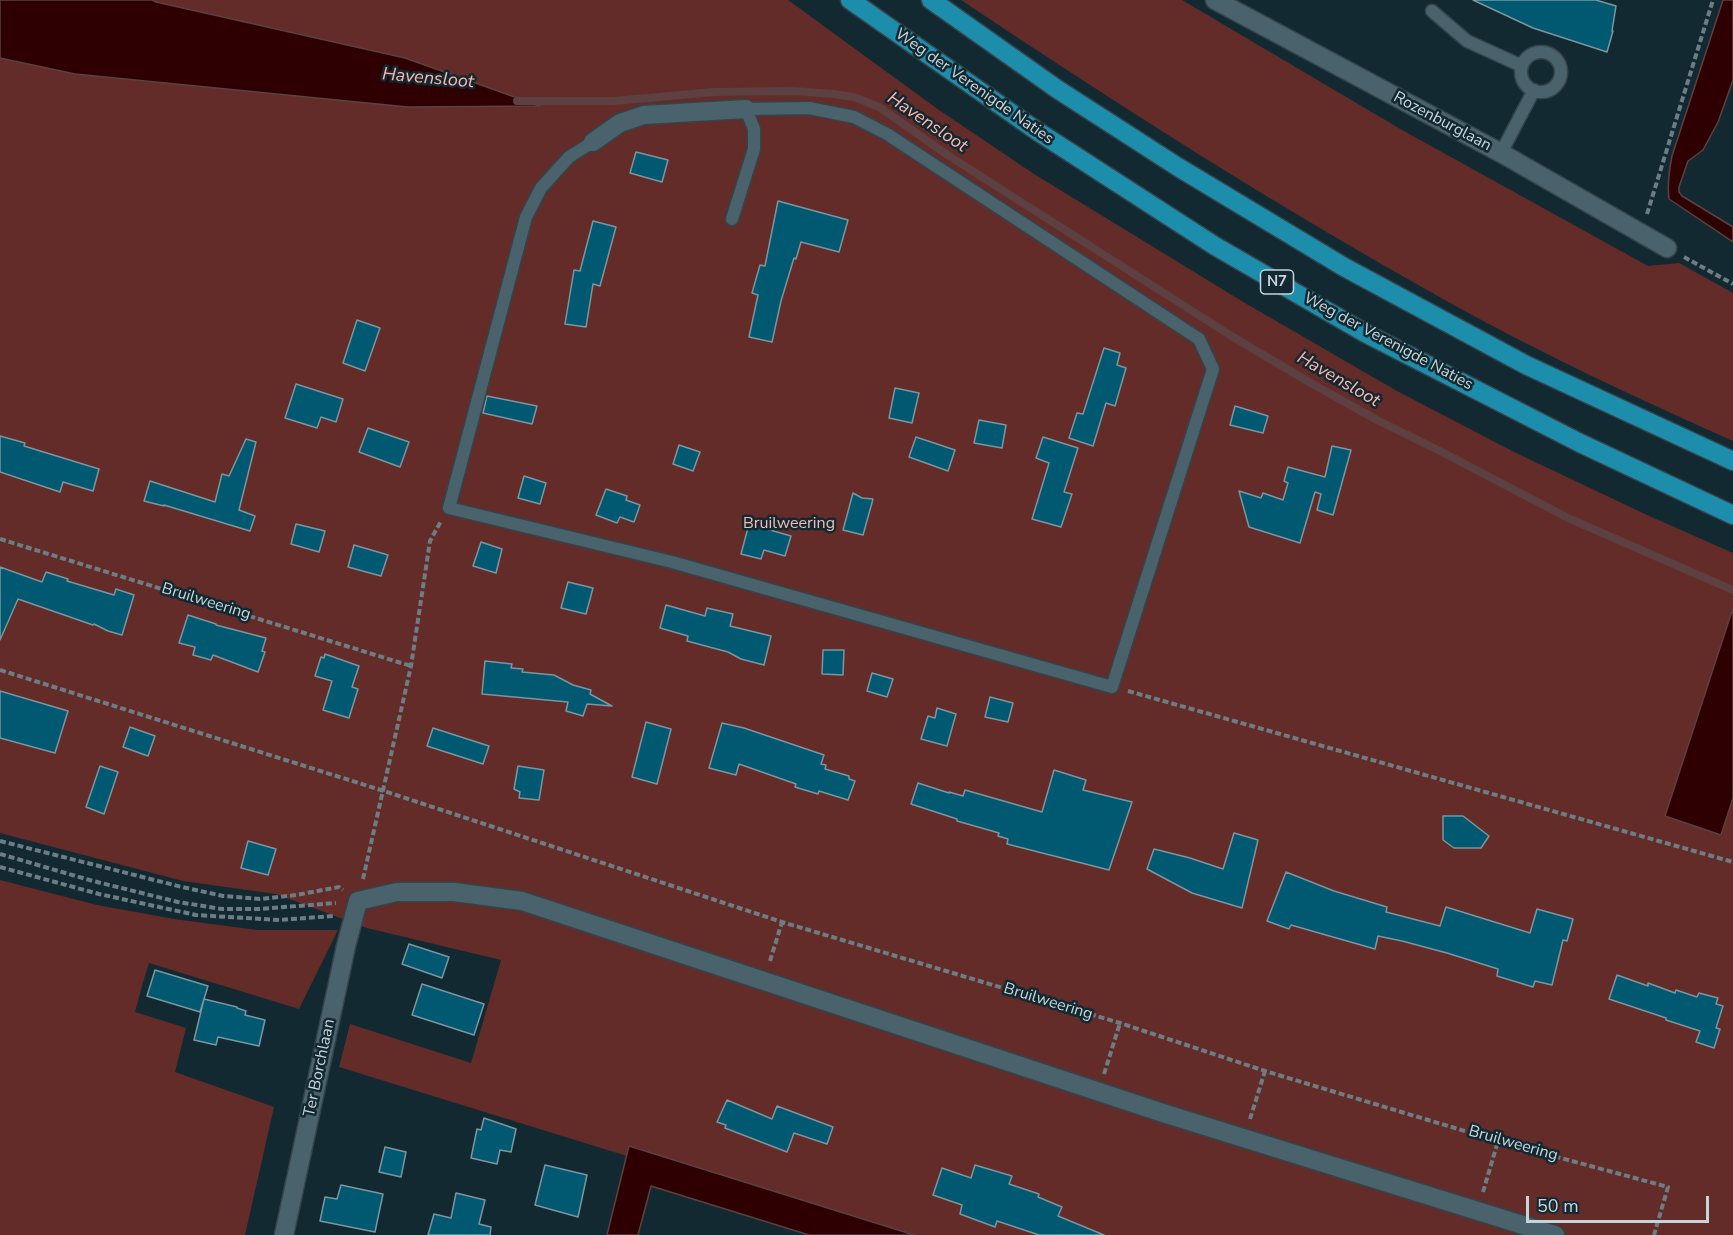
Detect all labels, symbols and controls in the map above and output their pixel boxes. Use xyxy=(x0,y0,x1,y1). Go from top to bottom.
street label: Weg der Verenigde Naties xyxy=(891,25,1057,149)
water label: Havensloot xyxy=(381,64,475,94)
water label: Havensloot xyxy=(883,88,971,158)
street label: Rozenburglaan xyxy=(1390,88,1494,156)
road number: N7 xyxy=(1260,270,1294,294)
street label: Weg der Verenigde Naties xyxy=(1300,289,1476,395)
water label: Havensloot xyxy=(1293,348,1383,412)
park label: Bruilweering xyxy=(743,514,835,534)
street label: Bruilweering xyxy=(159,579,253,625)
street label: Bruilweering xyxy=(1001,979,1095,1025)
street label: Ter Borchlaan xyxy=(300,1017,340,1119)
street label: Bruilweering xyxy=(1466,1122,1560,1166)
scale bar xyxy=(1529,1184,1712,1222)
text: 50 m xyxy=(1537,1194,1579,1218)

